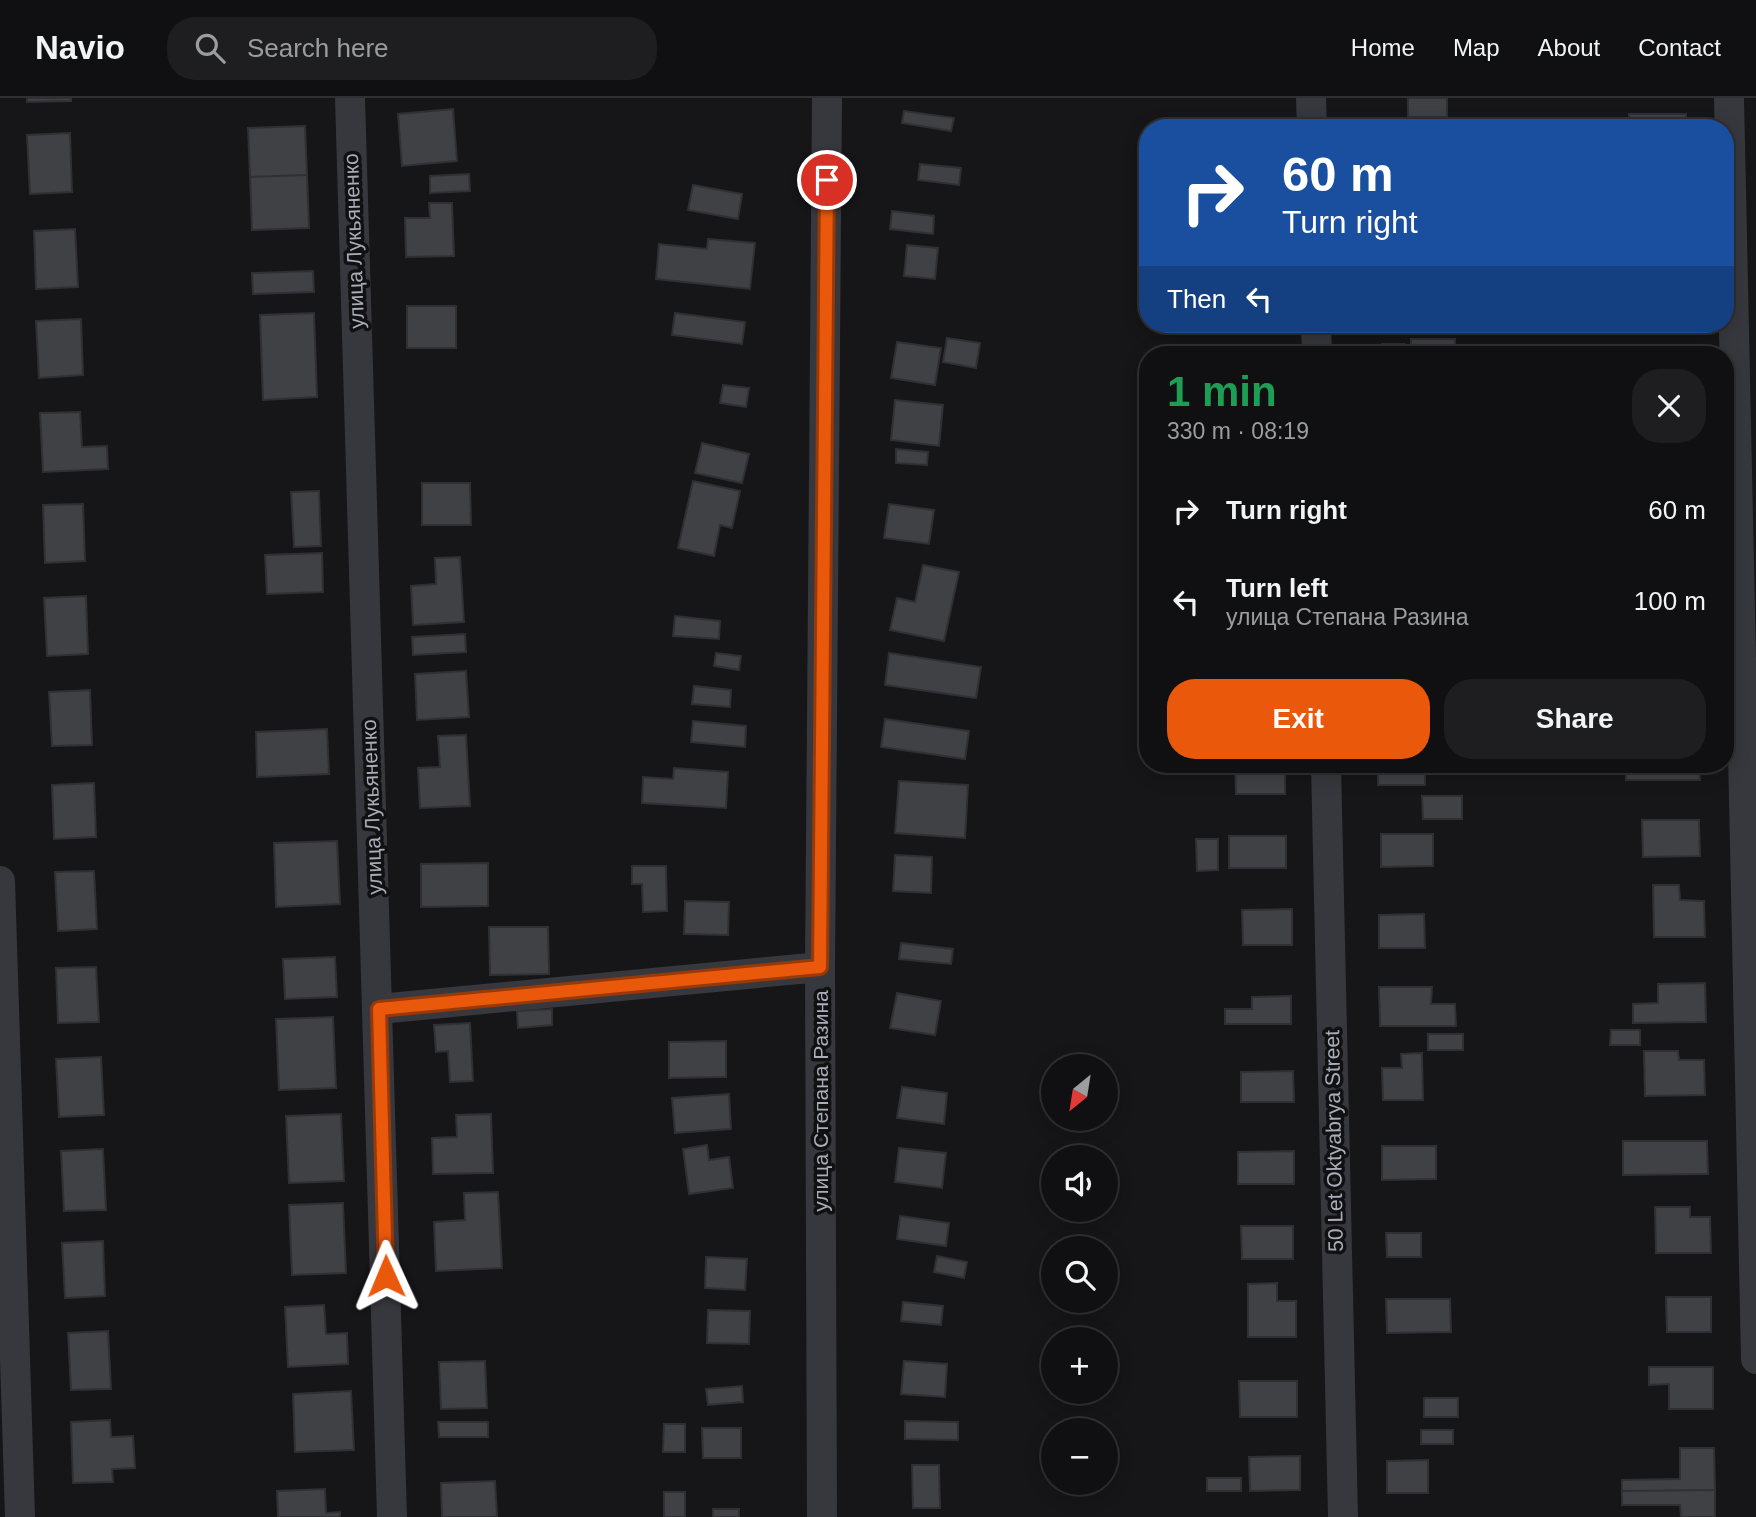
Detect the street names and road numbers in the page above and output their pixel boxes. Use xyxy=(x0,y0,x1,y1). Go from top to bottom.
street label: улица Лукьяненко xyxy=(339,153,368,329)
street label: улица Лукьяненко xyxy=(357,719,386,895)
street label: улица Степана Разина xyxy=(809,990,832,1212)
street label: 50 Let Oktyabrya Street xyxy=(1320,1030,1347,1252)

